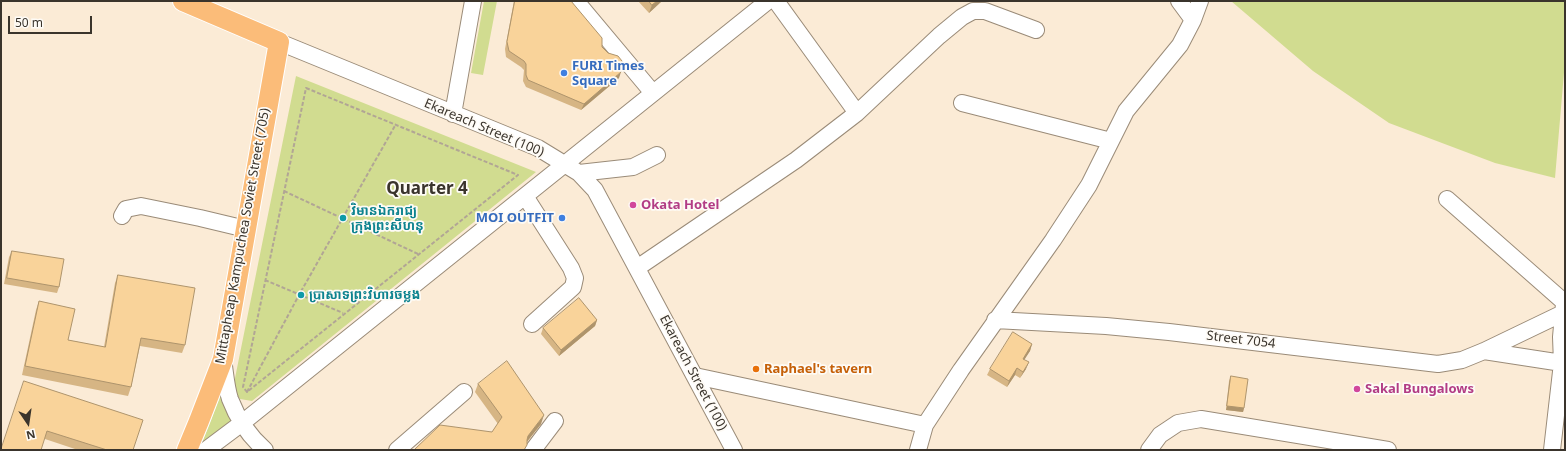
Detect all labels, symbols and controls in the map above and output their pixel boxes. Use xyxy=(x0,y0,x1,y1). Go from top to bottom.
scale bar xyxy=(10,8,94,34)
text: 50 m xyxy=(15,14,43,31)
place label: FURI Times Square xyxy=(572,58,644,89)
marker: FURI Times Square xyxy=(559,68,569,78)
street label: Ekareach Street (100) xyxy=(422,96,546,160)
street label: Mittapheap Kampuchea Soviet Street (705) xyxy=(213,107,273,365)
district label: Quarter 4 xyxy=(386,179,468,199)
place label: Okata Hotel xyxy=(641,197,719,213)
marker: Okata Hotel xyxy=(628,200,638,210)
place label: វិមានឯករាជ្យ ក្រុងព្រះសីហនុ xyxy=(351,203,424,234)
place label: MOI OUTFIT xyxy=(476,210,554,226)
marker: វិមានឯករាជ្យ ក្រុងព្រះសីហនុ xyxy=(338,213,348,223)
marker: MOI OUTFIT xyxy=(557,213,567,223)
place label: ប្រាសាទព្រះវិហារចម្លង xyxy=(309,287,421,303)
marker: ប្រាសាទព្រះវិហារចម្លង xyxy=(296,290,306,300)
street label: Ekareach Street (100) xyxy=(656,313,730,433)
street label: Street 7054 xyxy=(1206,328,1276,352)
place label: Raphael's tavern xyxy=(764,361,872,377)
marker: Raphael's tavern xyxy=(751,364,761,374)
place label: Sakal Bungalows xyxy=(1365,381,1474,397)
marker: Sakal Bungalows xyxy=(1352,384,1362,394)
north arrow xyxy=(8,403,48,443)
text: N xyxy=(25,427,37,443)

